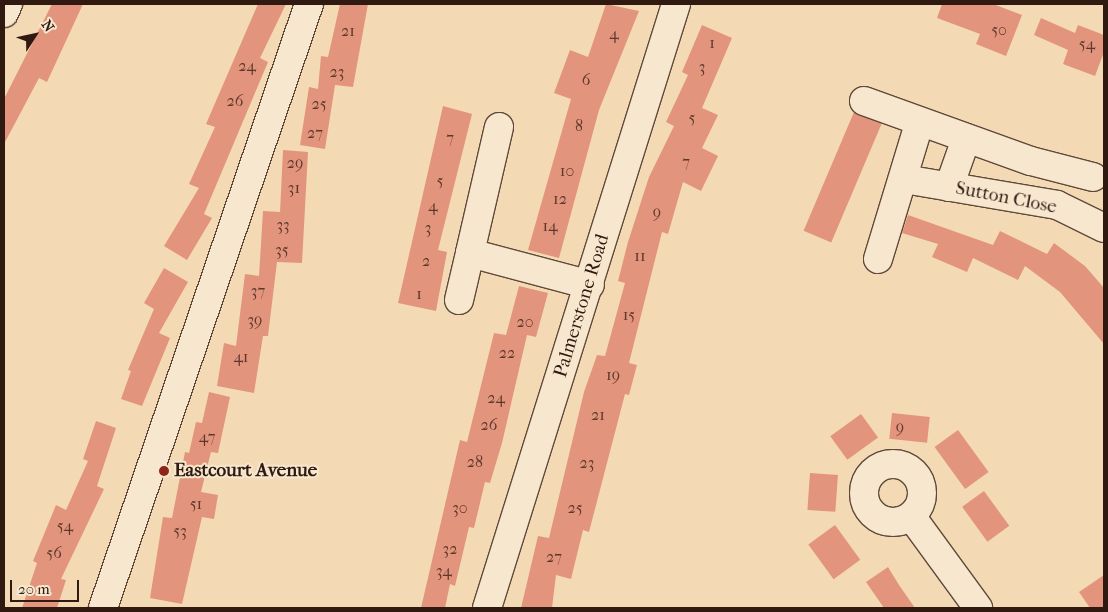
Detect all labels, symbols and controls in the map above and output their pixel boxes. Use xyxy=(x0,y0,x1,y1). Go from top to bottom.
north arrow xyxy=(10,10,60,60)
text: N xyxy=(38,17,58,35)
house number: 50 xyxy=(991,20,1007,40)
house number: 21 xyxy=(341,21,355,41)
house number: 4 xyxy=(609,24,619,44)
house number: 1 xyxy=(709,33,715,53)
house number: 54 xyxy=(1079,34,1095,54)
house number: 24 xyxy=(238,56,256,76)
house number: 3 xyxy=(699,57,705,77)
house number: 23 xyxy=(330,62,344,82)
house number: 6 xyxy=(582,70,590,90)
house number: 26 xyxy=(227,91,243,111)
house number: 25 xyxy=(311,94,327,114)
house number: 5 xyxy=(689,108,695,128)
house number: 8 xyxy=(575,116,583,136)
house number: 27 xyxy=(307,123,323,143)
house number: 7 xyxy=(446,128,454,148)
house number: 7 xyxy=(682,152,690,172)
house number: 29 xyxy=(287,153,303,173)
house number: 10 xyxy=(560,161,574,181)
house number: 5 xyxy=(437,171,443,191)
street label: Sutton Close xyxy=(953,177,1059,219)
house number: 31 xyxy=(288,178,300,198)
house number: 12 xyxy=(553,189,567,209)
house number: 4 xyxy=(428,196,438,216)
house number: 9 xyxy=(653,202,661,222)
house number: 33 xyxy=(276,215,290,235)
house number: 14 xyxy=(542,216,558,236)
house number: 3 xyxy=(425,218,431,238)
street label: Palmerstone Road xyxy=(549,232,615,380)
house number: 35 xyxy=(275,240,289,260)
house number: 11 xyxy=(634,246,646,266)
house number: 2 xyxy=(422,251,430,271)
house number: 37 xyxy=(251,281,265,301)
house number: 1 xyxy=(416,284,422,304)
house number: 15 xyxy=(623,305,635,325)
house number: 39 xyxy=(248,310,262,330)
house number: 20 xyxy=(516,312,534,332)
house number: 22 xyxy=(499,343,515,363)
house number: 41 xyxy=(233,347,249,367)
house number: 19 xyxy=(606,365,620,385)
house number: 24 xyxy=(487,388,505,408)
house number: 21 xyxy=(591,405,605,425)
house number: 26 xyxy=(481,415,497,435)
house number: 9 xyxy=(896,417,904,437)
house number: 47 xyxy=(199,427,215,447)
house number: 28 xyxy=(467,452,483,472)
house number: 23 xyxy=(580,453,594,473)
place label: Eastcourt Avenue xyxy=(174,460,317,482)
marker: Eastcourt Avenue xyxy=(158,465,170,477)
house number: 51 xyxy=(190,494,202,514)
house number: 30 xyxy=(452,498,468,518)
house number: 25 xyxy=(567,498,583,518)
house number: 54 xyxy=(57,516,73,536)
house number: 53 xyxy=(173,521,187,541)
house number: 32 xyxy=(443,539,457,559)
house number: 56 xyxy=(46,543,62,563)
house number: 27 xyxy=(546,547,562,567)
house number: 34 xyxy=(436,561,452,581)
scale bar xyxy=(12,570,81,602)
text: 20 m xyxy=(18,580,50,598)

